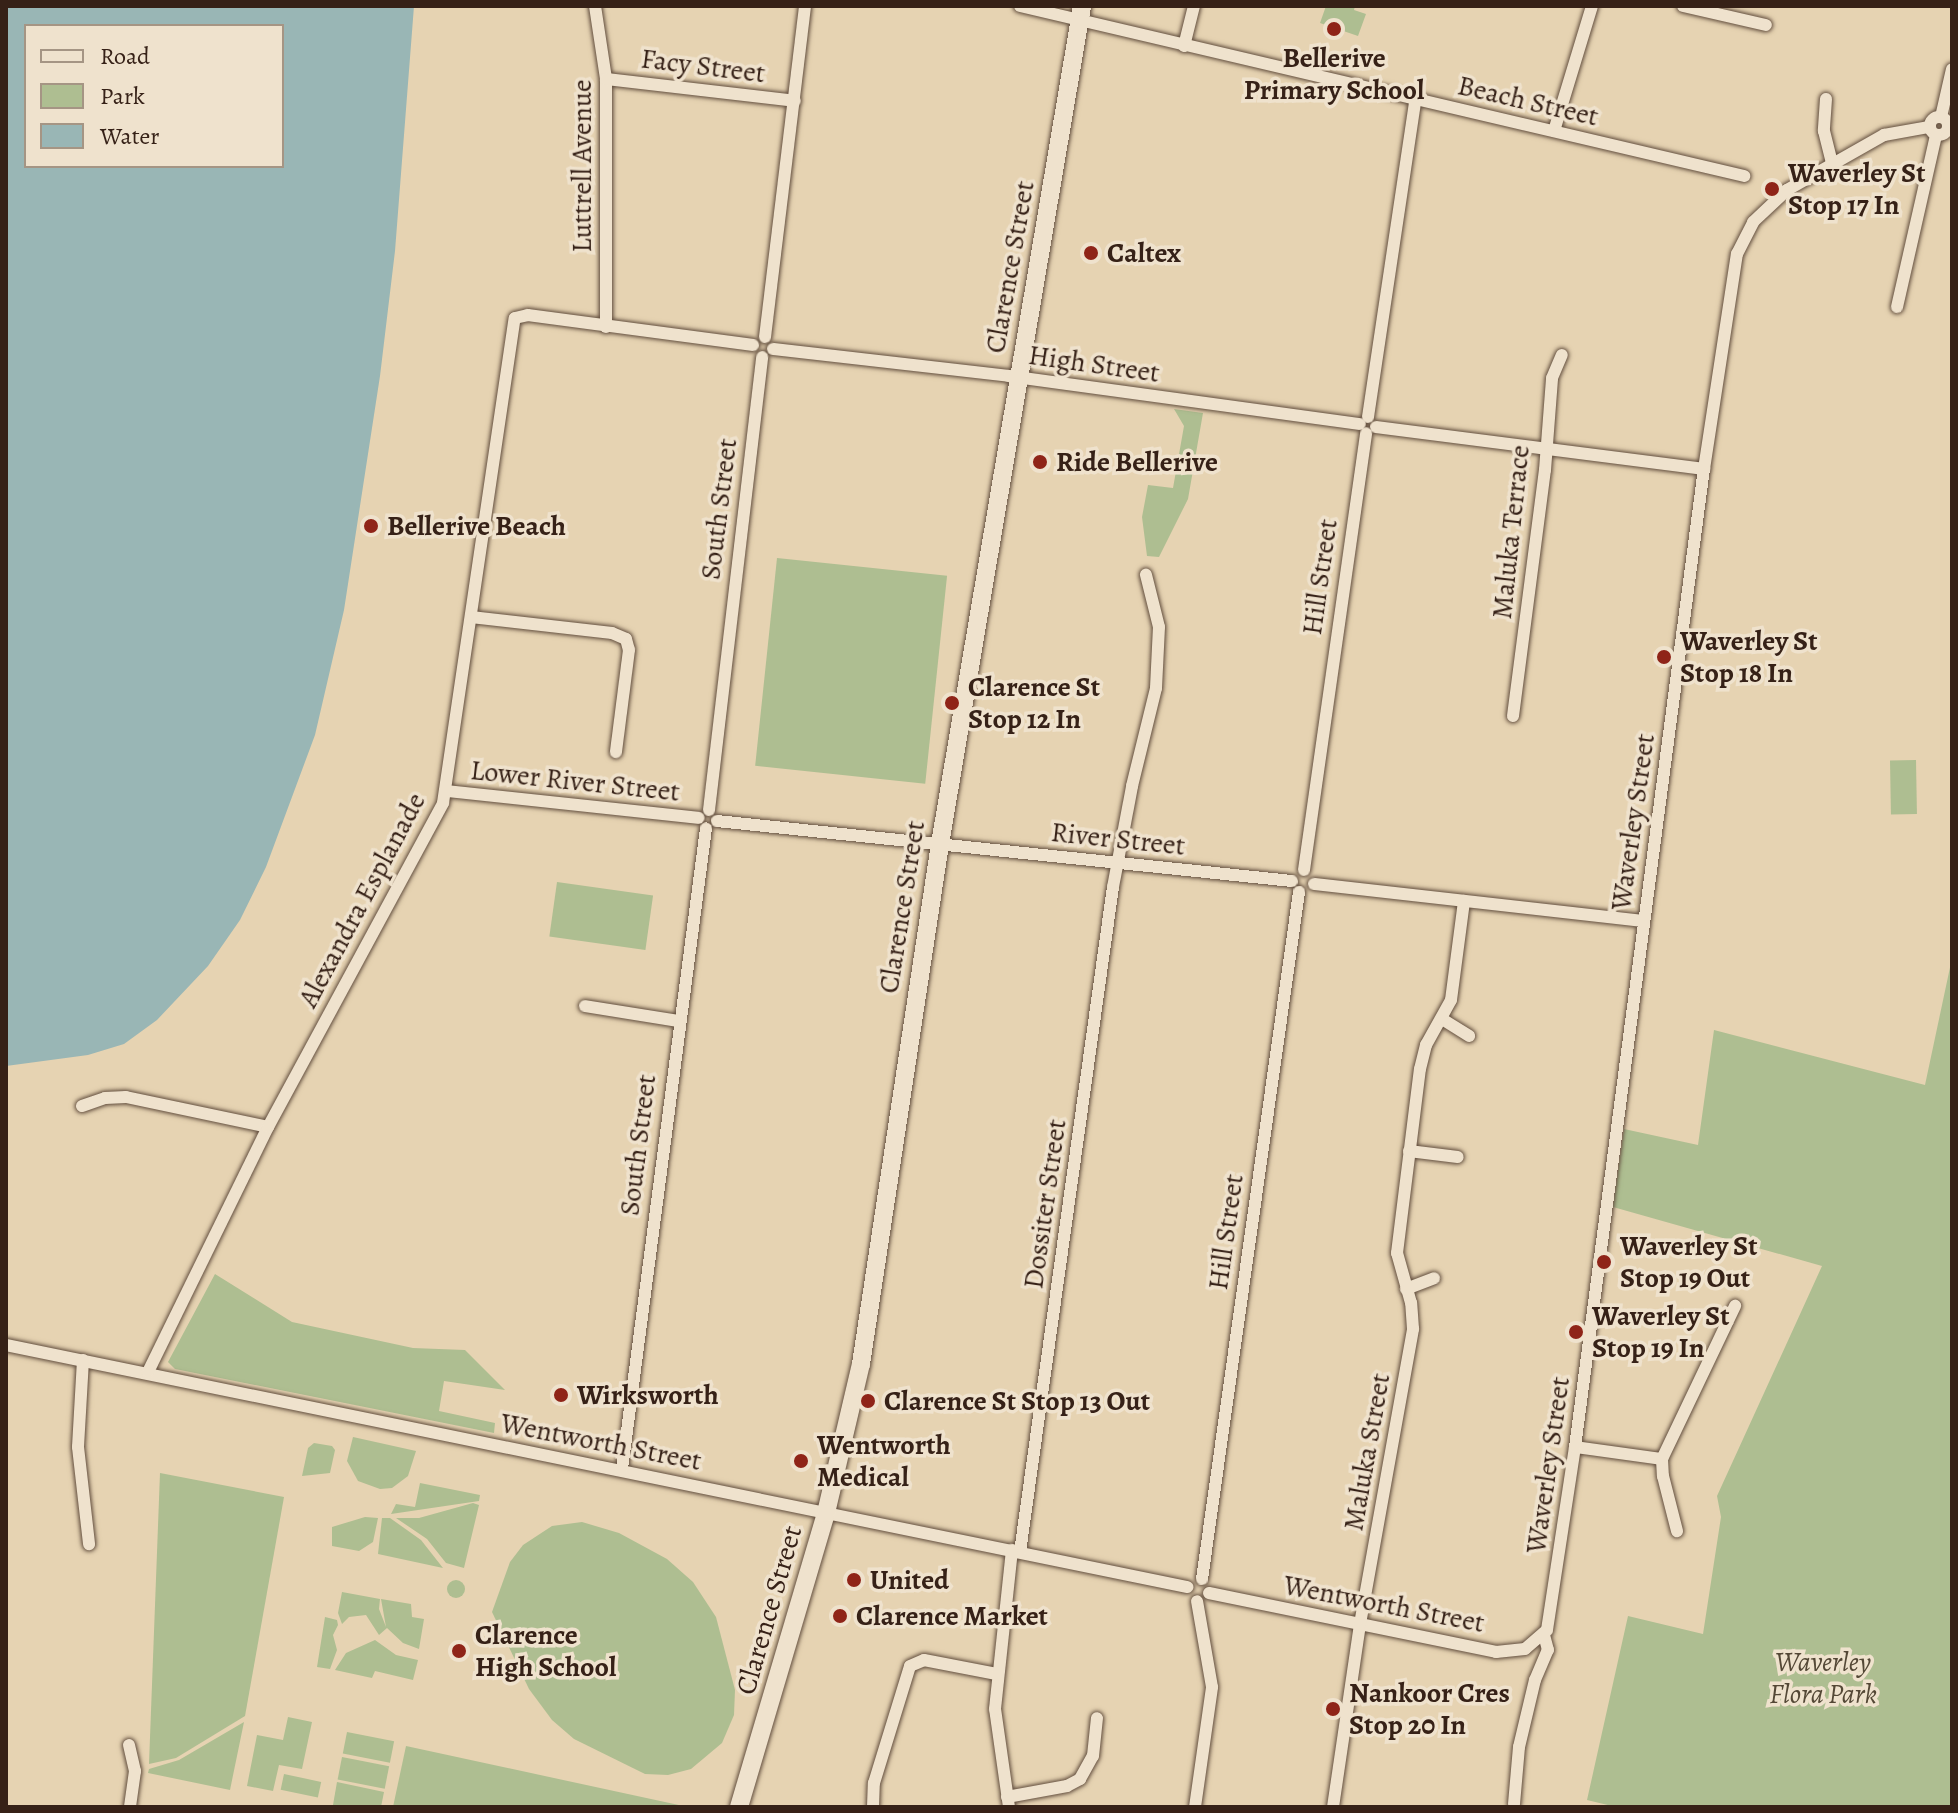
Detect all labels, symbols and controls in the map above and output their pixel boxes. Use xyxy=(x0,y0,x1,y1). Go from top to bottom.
marker: Bellerive Primary School xyxy=(1325,20,1343,38)
legend xyxy=(24,24,284,168)
text: Road xyxy=(100,40,150,72)
place label: Bellerive Primary School xyxy=(1244,41,1424,107)
street label: Facy Street xyxy=(639,42,767,90)
street label: Beach Street xyxy=(1454,69,1602,133)
street label: Luttrell Avenue xyxy=(565,79,599,253)
text: Park xyxy=(100,80,145,112)
text: Water xyxy=(100,120,160,152)
place label: Waverley St Stop 17 In xyxy=(1788,156,1925,222)
street label: Clarence Street xyxy=(978,178,1042,356)
marker: Waverley St Stop 17 In xyxy=(1763,180,1781,198)
place label: Caltex xyxy=(1107,236,1181,270)
marker: Caltex xyxy=(1082,244,1100,262)
street label: High Street xyxy=(1026,338,1162,390)
street label: South Street xyxy=(694,437,744,581)
street label: Maluka Terrace xyxy=(1485,443,1537,621)
place label: Ride Bellerive xyxy=(1056,445,1218,479)
marker: Ride Bellerive xyxy=(1031,453,1049,471)
place label: Bellerive Beach xyxy=(387,509,566,543)
marker: Bellerive Beach xyxy=(362,517,380,535)
street label: Hill Street xyxy=(1295,517,1345,637)
place label: Waverley St Stop 18 In xyxy=(1680,624,1817,690)
marker: Waverley St Stop 18 In xyxy=(1655,648,1673,666)
place label: Clarence St Stop 12 In xyxy=(968,670,1100,736)
marker: Clarence St Stop 12 In xyxy=(943,694,961,712)
street label: Waverley Street xyxy=(1604,732,1662,912)
street label: Lower River Street xyxy=(469,753,681,809)
street label: Alexandra Esplanade xyxy=(291,787,433,1013)
street label: River Street xyxy=(1049,815,1187,863)
street label: Clarence Street xyxy=(872,818,932,996)
street label: South Street xyxy=(613,1073,663,1217)
street label: Dossiter Street xyxy=(1016,1117,1074,1291)
street label: Hill Street xyxy=(1201,1172,1251,1292)
place label: Waverley St Stop 19 Out xyxy=(1620,1229,1757,1295)
marker: Waverley St Stop 19 Out xyxy=(1595,1253,1613,1271)
place label: Waverley St Stop 19 In xyxy=(1592,1299,1729,1365)
marker: Waverley St Stop 19 In xyxy=(1567,1323,1585,1341)
street label: Maluka Street xyxy=(1337,1371,1397,1533)
street label: Waverley Street xyxy=(1519,1375,1577,1555)
place label: Wirksworth xyxy=(577,1378,719,1412)
place label: Clarence St Stop 13 Out xyxy=(884,1384,1150,1418)
marker: Wirksworth xyxy=(552,1386,570,1404)
marker: Clarence St Stop 13 Out xyxy=(859,1392,877,1410)
street label: Wentworth Street xyxy=(498,1406,704,1478)
place label: Wentworth Medical xyxy=(817,1428,951,1494)
marker: Wentworth Medical xyxy=(792,1452,810,1470)
street label: Clarence Street xyxy=(729,1522,809,1698)
place label: United xyxy=(870,1563,949,1597)
street label: Wentworth Street xyxy=(1281,1568,1487,1640)
marker: United xyxy=(845,1571,863,1589)
place label: Clarence Market xyxy=(856,1599,1048,1633)
marker: Clarence Market xyxy=(831,1607,849,1625)
place label: Clarence High School xyxy=(475,1618,616,1684)
marker: Clarence High School xyxy=(450,1642,468,1660)
park label: Waverley Flora Park xyxy=(1769,1645,1877,1711)
place label: Nankoor Cres Stop 20 In xyxy=(1349,1676,1510,1742)
marker: Nankoor Cres Stop 20 In xyxy=(1324,1700,1342,1718)

